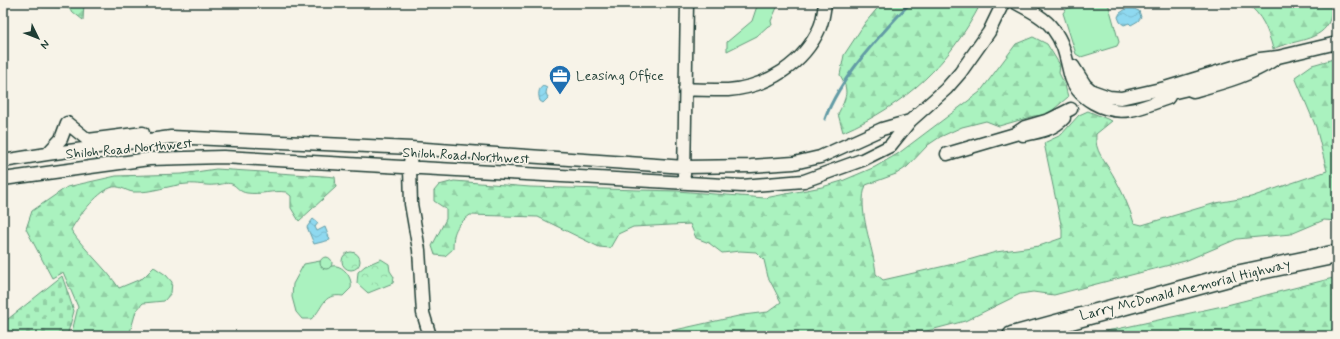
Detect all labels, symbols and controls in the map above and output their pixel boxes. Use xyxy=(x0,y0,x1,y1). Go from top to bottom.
north arrow xyxy=(18,18,58,58)
text: N xyxy=(37,37,52,52)
office icon: Leasing Office xyxy=(547,63,573,96)
place label: Leasing Office xyxy=(576,67,664,85)
street label: Shiloh Road Northwest xyxy=(65,134,193,164)
street label: Shiloh Road Northwest xyxy=(402,144,530,168)
street label: Larry McDonald Memorial Highway xyxy=(1078,255,1292,325)

